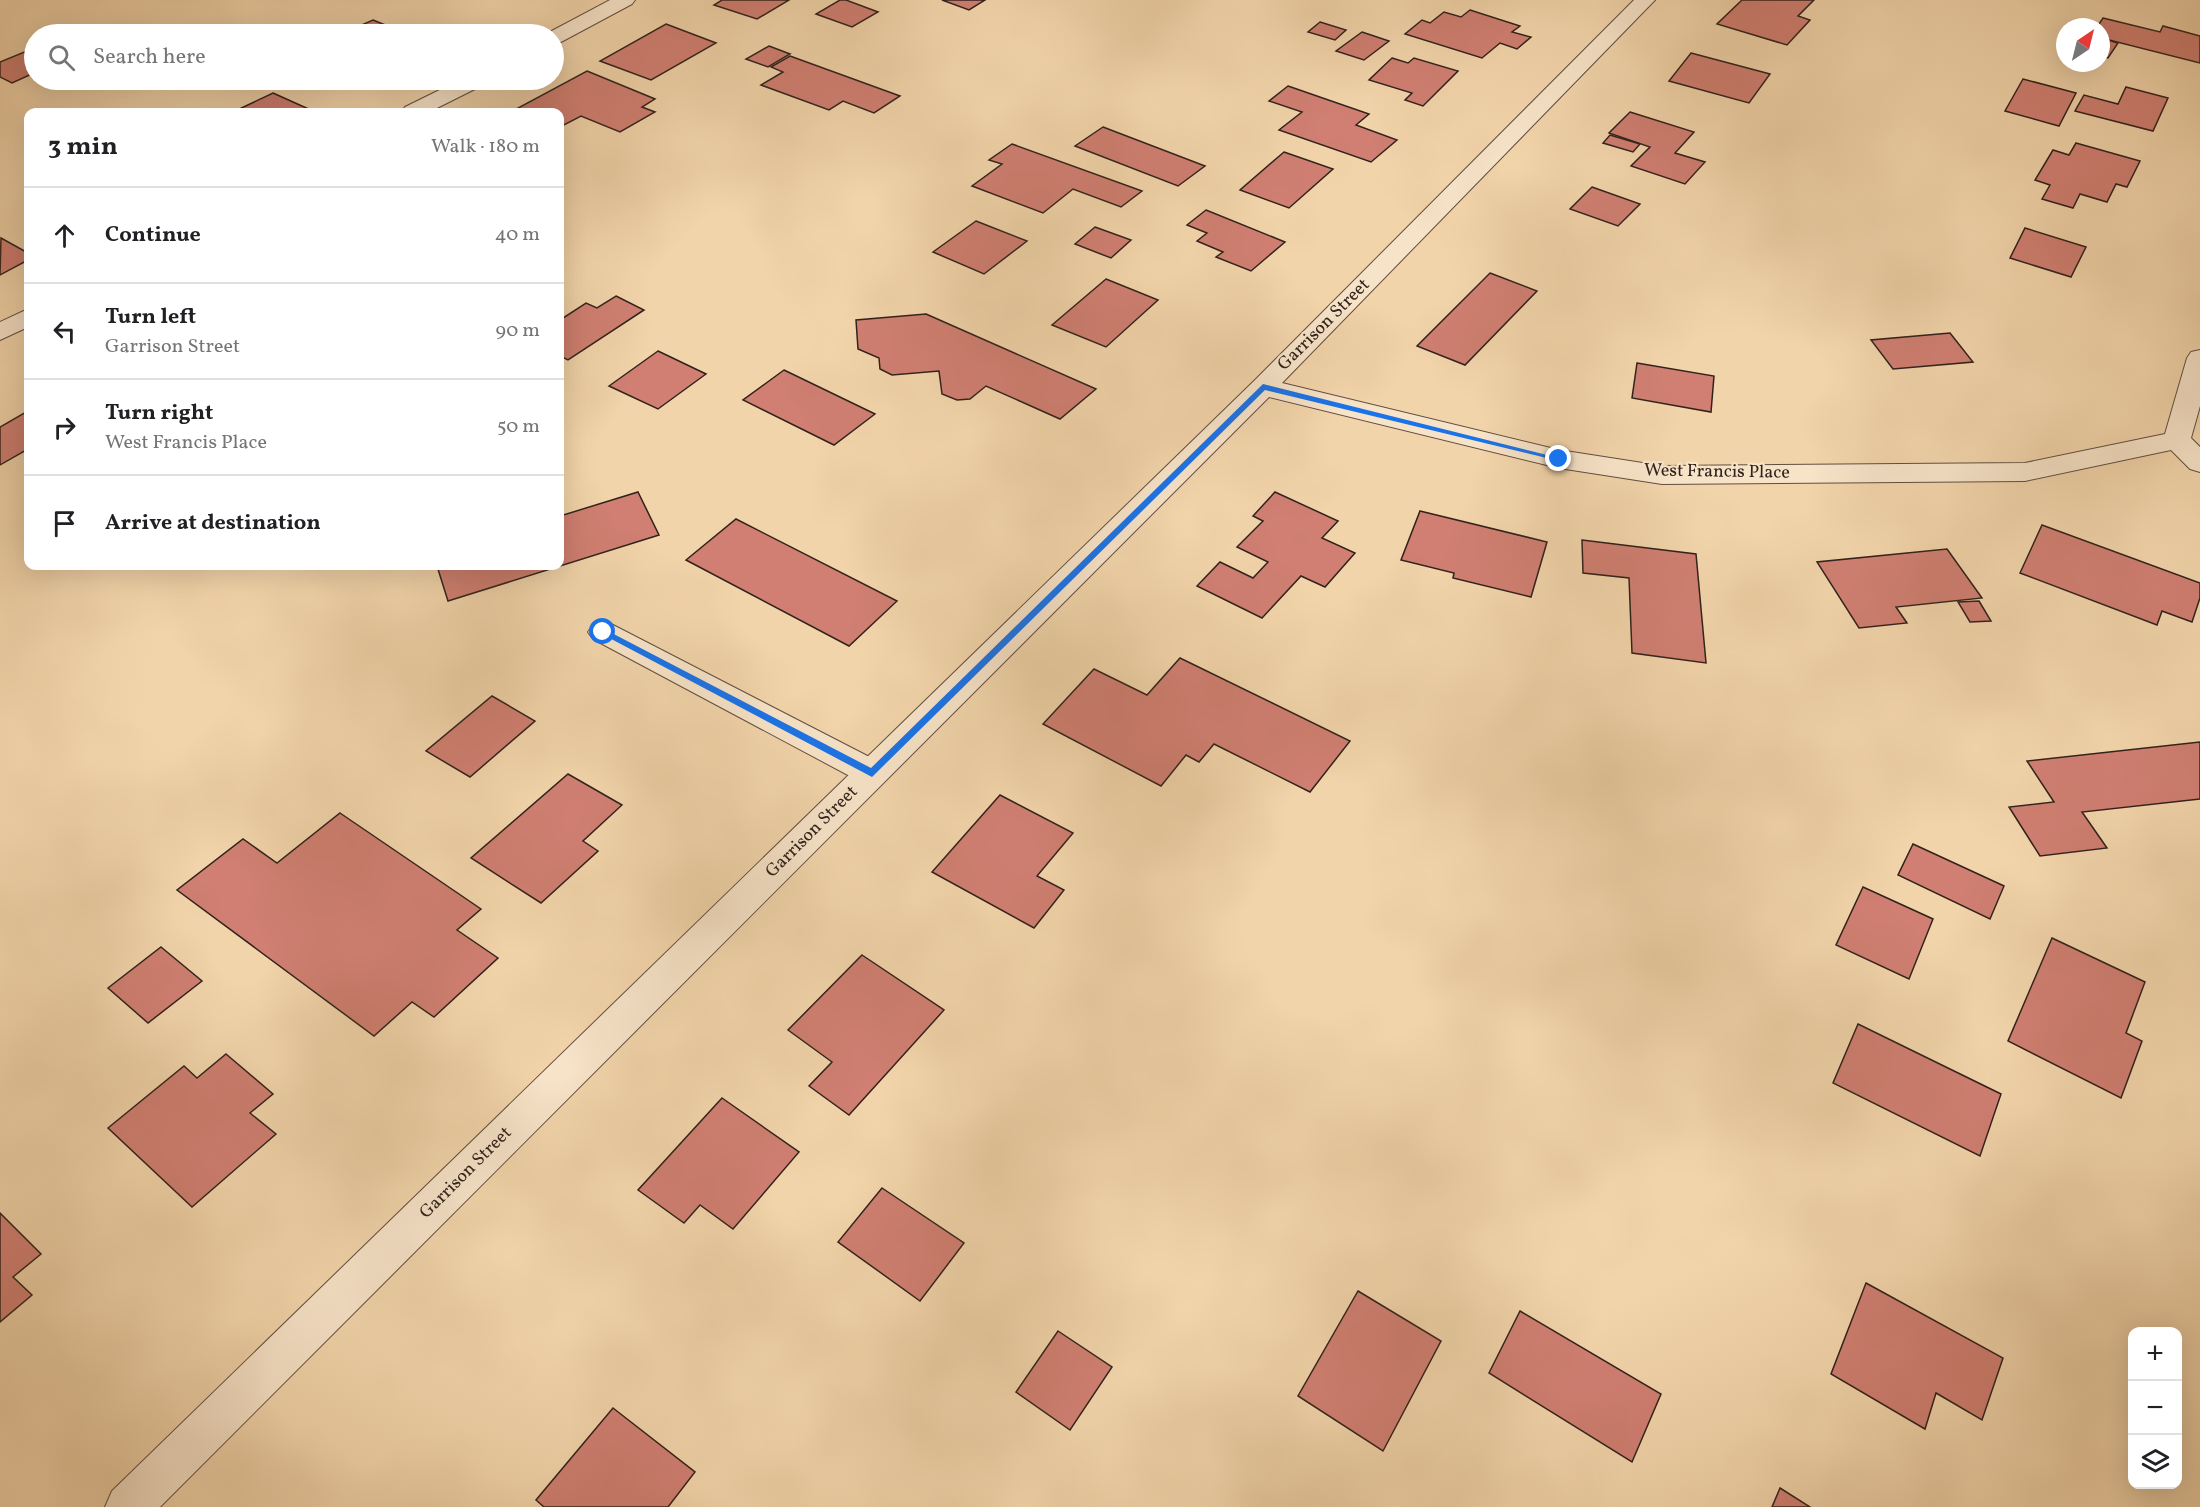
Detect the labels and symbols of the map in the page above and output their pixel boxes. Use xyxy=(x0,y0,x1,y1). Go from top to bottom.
north arrow xyxy=(2056,18,2110,72)
street label: Garrison Street xyxy=(1272,273,1376,377)
route end xyxy=(1545,445,1571,471)
street label: West Francis Place xyxy=(1644,458,1790,486)
route start xyxy=(589,618,615,644)
street label: Garrison Street xyxy=(760,780,864,884)
street label: Garrison Street xyxy=(414,1121,518,1225)

